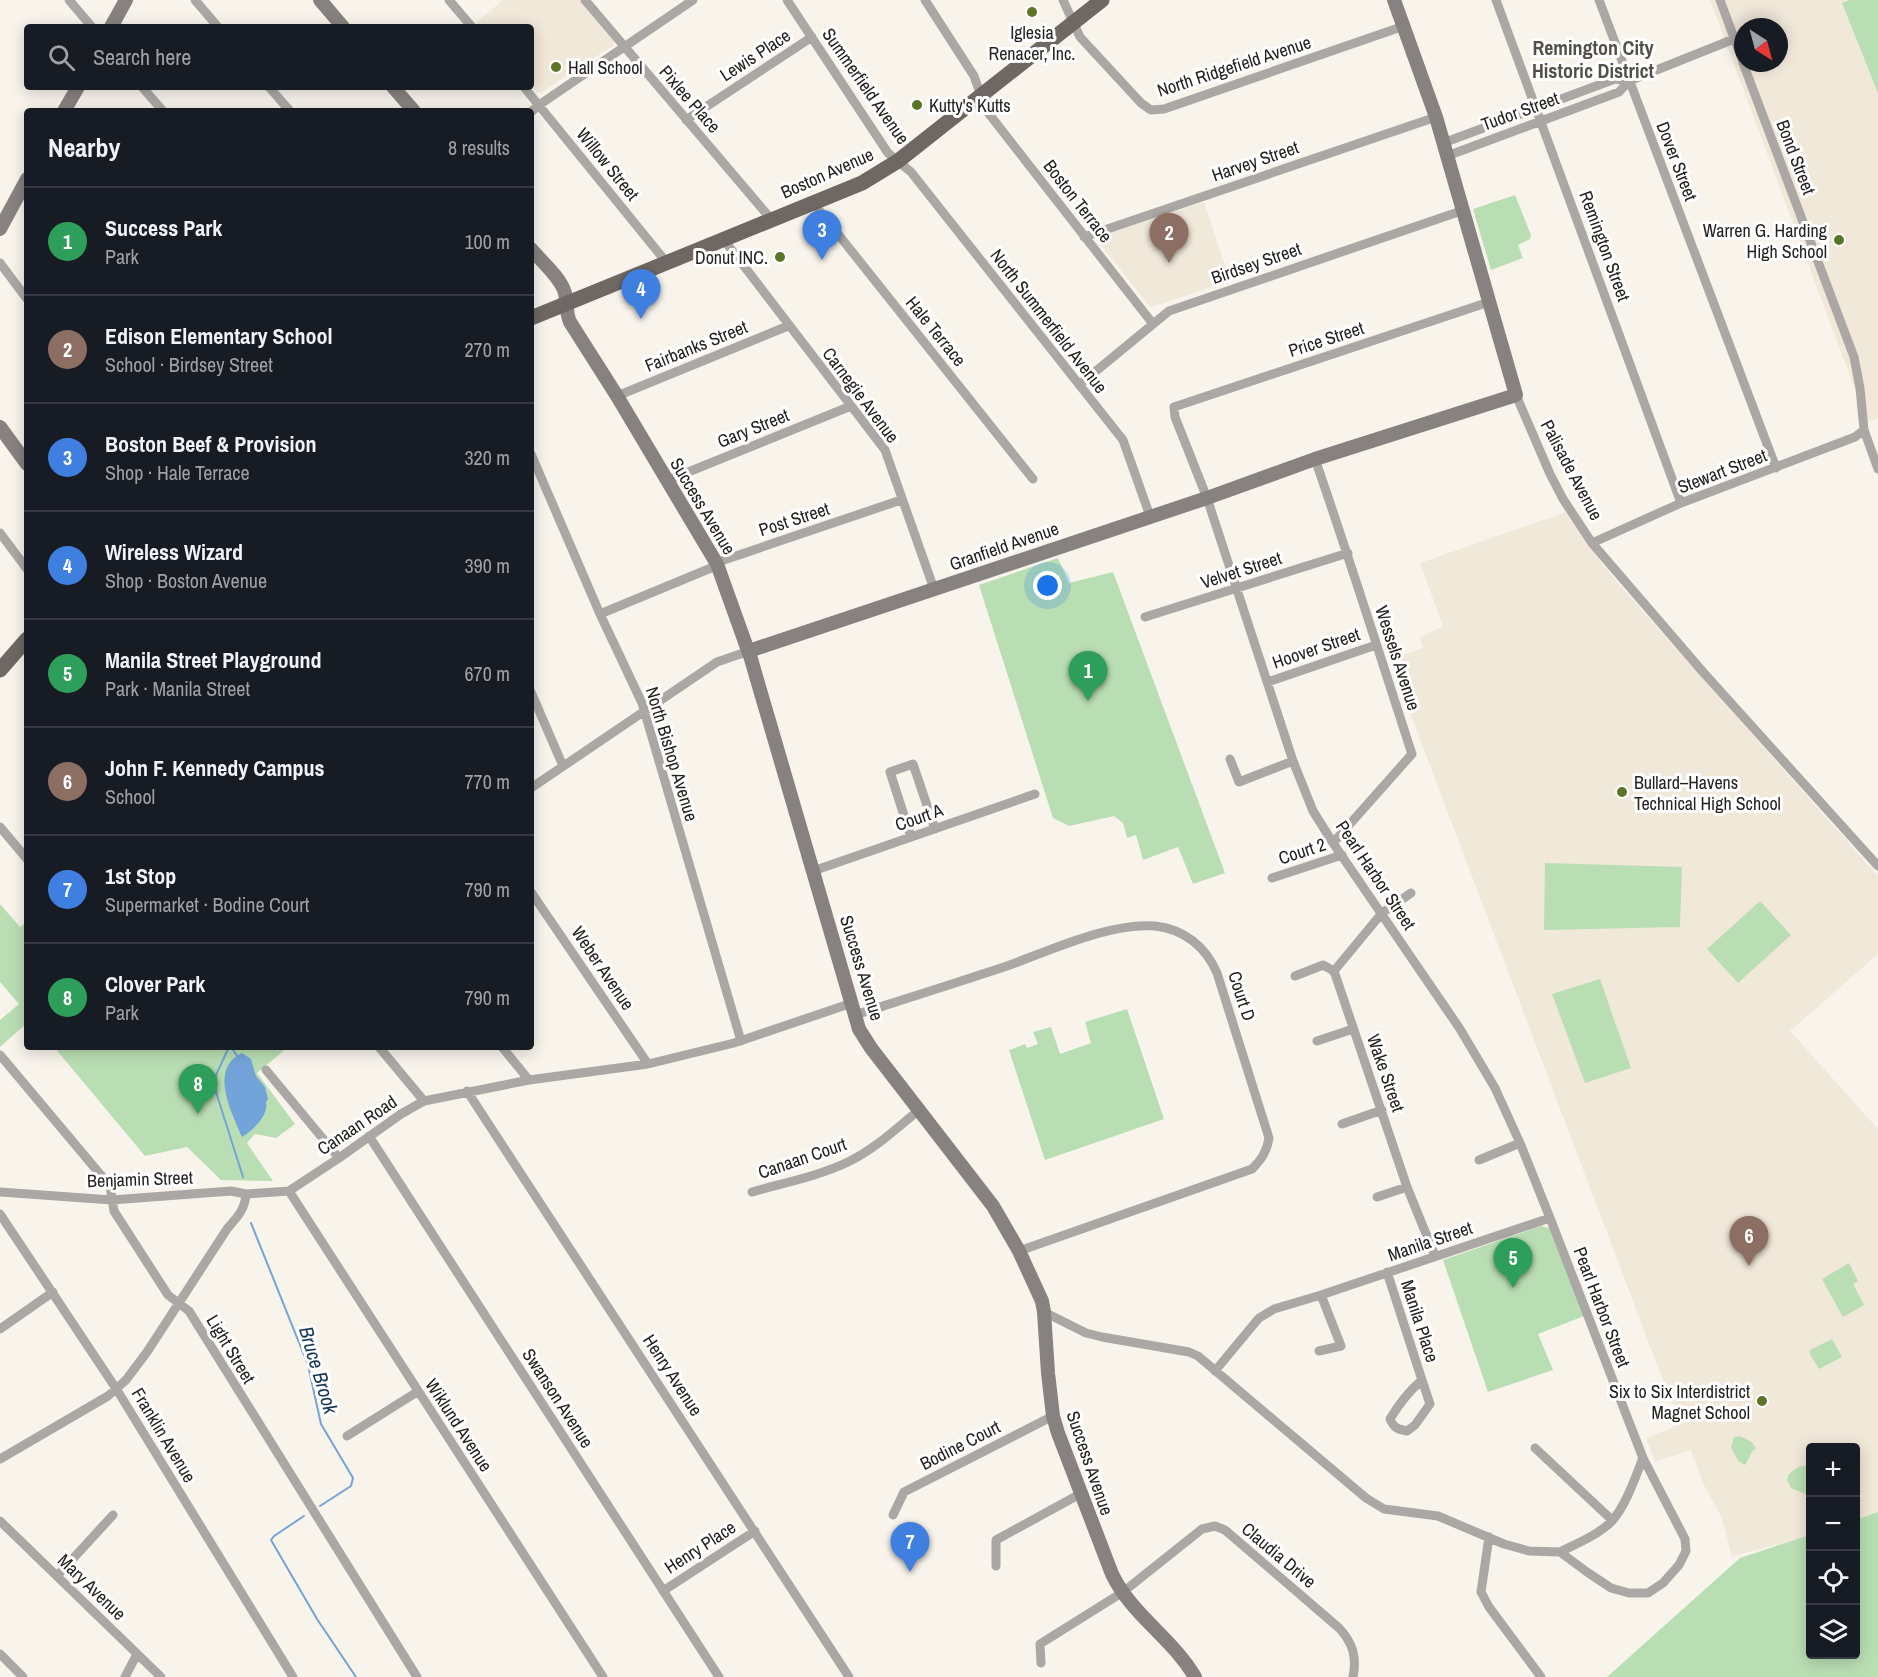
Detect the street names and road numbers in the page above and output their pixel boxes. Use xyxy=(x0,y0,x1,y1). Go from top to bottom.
street label: Lewis Place xyxy=(715,23,795,87)
street label: Summerfield Avenue xyxy=(817,23,915,149)
street label: North Ridgefield Avenue xyxy=(1154,29,1314,103)
street label: Pixlee Place xyxy=(654,60,726,138)
street label: Tudor Street xyxy=(1478,85,1562,137)
street label: Bond Street xyxy=(1770,116,1822,198)
street label: Dover Street xyxy=(1650,118,1704,204)
street label: Willow Street xyxy=(571,122,645,206)
street label: Harvey Street xyxy=(1208,134,1302,188)
street label: Boston Avenue xyxy=(777,141,877,205)
street label: Boston Terrace xyxy=(1038,154,1118,248)
street label: Remington Street xyxy=(1573,187,1637,305)
street label: Birdsey Street xyxy=(1208,236,1304,290)
street label: North Summerfield Avenue xyxy=(985,244,1113,398)
street label: Hale Terrace xyxy=(900,291,972,371)
street label: Fairbanks Street xyxy=(641,314,751,378)
street label: Price Street xyxy=(1285,315,1367,363)
street label: Carnegie Avenue xyxy=(817,342,905,448)
street label: Gary Street xyxy=(713,402,793,454)
street label: Palisade Avenue xyxy=(1535,415,1609,525)
street label: Stewart Street xyxy=(1674,443,1770,499)
street label: Success Avenue xyxy=(664,453,742,559)
street label: Post Street xyxy=(755,496,833,542)
street label: Granfield Avenue xyxy=(946,516,1062,576)
street label: Velvet Street xyxy=(1197,545,1285,595)
street label: Wessels Avenue xyxy=(1369,602,1427,714)
street label: Hoover Street xyxy=(1269,621,1363,675)
street label: North Bishop Avenue xyxy=(640,684,704,824)
street label: Court A xyxy=(892,797,946,837)
street label: Pearl Harbor Street xyxy=(1330,815,1422,935)
street label: Court 2 xyxy=(1275,832,1329,870)
street label: Success Avenue xyxy=(834,912,890,1024)
street label: Weber Avenue xyxy=(566,921,640,1015)
street label: Court D xyxy=(1222,968,1262,1024)
street label: Wake Street xyxy=(1361,1031,1411,1115)
street label: Canaan Road xyxy=(312,1089,402,1161)
street label: Canaan Court xyxy=(754,1131,850,1185)
street label: Benjamin Street xyxy=(87,1165,193,1193)
street label: Manila Street xyxy=(1384,1215,1476,1267)
street label: Pearl Harbor Street xyxy=(1568,1243,1636,1371)
street label: Manila Place xyxy=(1395,1277,1445,1365)
street label: Light Street xyxy=(201,1310,261,1388)
street label: Henry Avenue xyxy=(637,1329,709,1421)
street label: Swanson Avenue xyxy=(517,1343,599,1453)
street label: Wiklund Avenue xyxy=(420,1374,498,1476)
street label: Franklin Avenue xyxy=(126,1383,202,1487)
street label: Success Avenue xyxy=(1060,1407,1120,1519)
street label: Bodine Court xyxy=(916,1414,1004,1476)
street label: Henry Place xyxy=(659,1515,741,1579)
street label: Claudia Drive xyxy=(1236,1516,1322,1594)
street label: Mary Avenue xyxy=(52,1548,132,1626)

